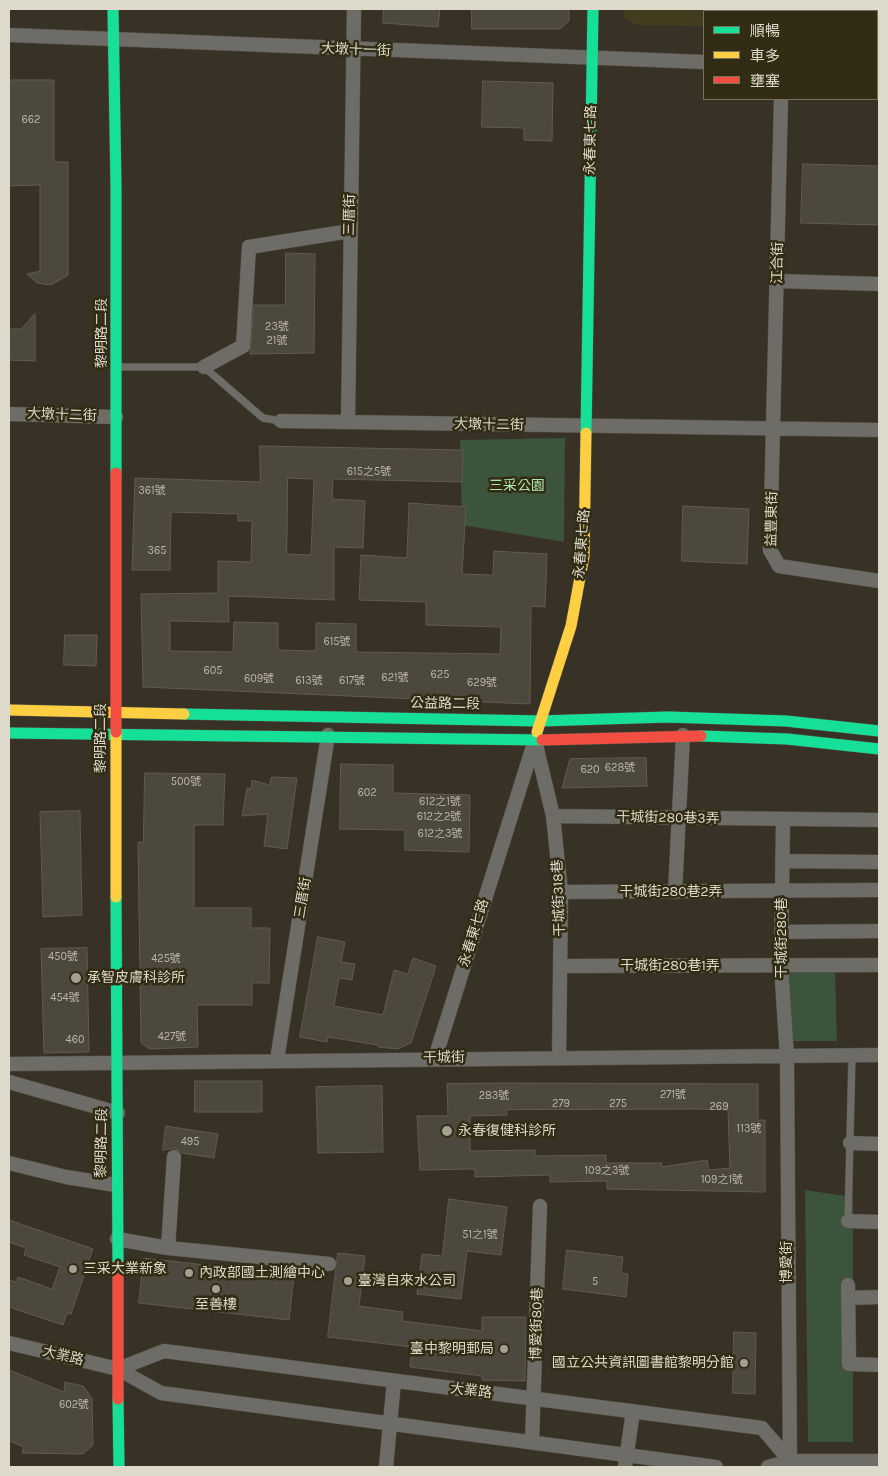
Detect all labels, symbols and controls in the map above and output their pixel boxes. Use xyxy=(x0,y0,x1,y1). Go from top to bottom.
legend xyxy=(703,10,878,100)
text: 順暢 xyxy=(750,22,780,40)
street label: 大墩十一街 xyxy=(321,40,391,60)
text: 車多 xyxy=(750,47,780,65)
text: 壅塞 xyxy=(750,72,780,90)
street label: 永春東七路 xyxy=(582,105,600,175)
house number: 662 xyxy=(22,113,40,127)
street label: 三厝街 xyxy=(341,194,359,236)
street label: 江合街 xyxy=(769,242,787,284)
street label: 黎明路二段 xyxy=(94,298,110,368)
house number: 23號 xyxy=(265,320,289,334)
house number: 21號 xyxy=(266,334,288,348)
street label: 大墩十二街 xyxy=(27,405,97,425)
street label: 大墩十二街 xyxy=(454,416,524,434)
house number: 615之5號 xyxy=(347,465,391,479)
park label: 三采公園 xyxy=(489,478,545,494)
house number: 361號 xyxy=(138,484,166,498)
street label: 益豐東街 xyxy=(763,491,781,547)
street label: 永春東七路 xyxy=(571,508,593,580)
house number: 365 xyxy=(147,544,167,558)
house number: 615號 xyxy=(323,635,351,649)
house number: 605 xyxy=(203,664,223,678)
house number: 625 xyxy=(431,668,449,682)
house number: 621號 xyxy=(381,671,409,685)
house number: 609號 xyxy=(244,672,274,686)
house number: 613號 xyxy=(295,674,323,688)
house number: 617號 xyxy=(339,674,365,688)
house number: 629號 xyxy=(467,676,497,690)
street label: 公益路二段 xyxy=(410,695,480,713)
street label: 黎明路二段 xyxy=(93,703,109,773)
house number: 628號 xyxy=(605,761,635,775)
house number: 620 xyxy=(580,763,600,777)
house number: 500號 xyxy=(171,775,201,789)
house number: 602 xyxy=(357,786,377,800)
house number: 612之1號 xyxy=(419,795,461,809)
street label: 干城街280巷3弄 xyxy=(616,809,720,827)
house number: 612之2號 xyxy=(417,810,461,824)
house number: 612之3號 xyxy=(418,827,462,841)
street label: 干城街318巷 xyxy=(549,859,569,937)
street label: 三厝街 xyxy=(291,876,315,920)
street label: 干城街280巷2弄 xyxy=(619,884,723,900)
street label: 永春東七路 xyxy=(456,897,492,969)
street label: 干城街280巷 xyxy=(774,897,790,979)
house number: 450號 xyxy=(48,950,78,964)
house number: 425號 xyxy=(151,952,181,966)
street label: 干城街280巷1弄 xyxy=(620,958,720,974)
place label: 承智皮膚科診所 xyxy=(87,970,185,986)
marker: 承智皮膚科診所 xyxy=(69,971,83,985)
house number: 454號 xyxy=(50,991,80,1005)
house number: 427號 xyxy=(158,1030,186,1044)
house number: 460 xyxy=(66,1033,84,1047)
street label: 干城街 xyxy=(423,1049,465,1067)
house number: 271號 xyxy=(660,1088,686,1102)
house number: 283號 xyxy=(479,1089,509,1103)
house number: 279 xyxy=(552,1097,570,1111)
house number: 275 xyxy=(609,1097,627,1111)
house number: 269 xyxy=(709,1100,729,1114)
street label: 黎明路二段 xyxy=(93,1108,111,1178)
house number: 113號 xyxy=(737,1122,761,1136)
place label: 永春復健科診所 xyxy=(458,1123,556,1139)
marker: 永春復健科診所 xyxy=(440,1124,454,1138)
house number: 495 xyxy=(181,1135,199,1149)
house number: 109之3號 xyxy=(584,1164,630,1178)
house number: 109之1號 xyxy=(701,1173,743,1187)
house number: 51之1號 xyxy=(462,1228,498,1242)
street label: 博愛街 xyxy=(779,1241,795,1283)
place label: 三采大業新象 xyxy=(83,1261,167,1277)
marker: 三采大業新象 xyxy=(67,1263,79,1275)
place label: 內政部國土測繪中心 xyxy=(199,1265,325,1281)
marker: 內政部國土測繪中心 xyxy=(183,1267,195,1279)
place label: 臺灣自來水公司 xyxy=(358,1273,456,1289)
marker: 臺灣自來水公司 xyxy=(342,1275,354,1287)
house number: 5 xyxy=(592,1275,598,1289)
marker: 至善樓 xyxy=(210,1283,222,1295)
street label: 博愛街80巷 xyxy=(528,1287,546,1361)
place label: 至善樓 xyxy=(195,1297,237,1313)
place label: 臺中黎明郵局 xyxy=(410,1341,494,1357)
street label: 大業路 xyxy=(41,1343,85,1369)
marker: 臺中黎明郵局 xyxy=(498,1343,510,1355)
place label: 國立公共資訊圖書館黎明分館 xyxy=(552,1355,734,1371)
marker: 國立公共資訊圖書館黎明分館 xyxy=(738,1357,750,1369)
street label: 大業路 xyxy=(449,1380,493,1402)
house number: 602號 xyxy=(59,1398,89,1412)

